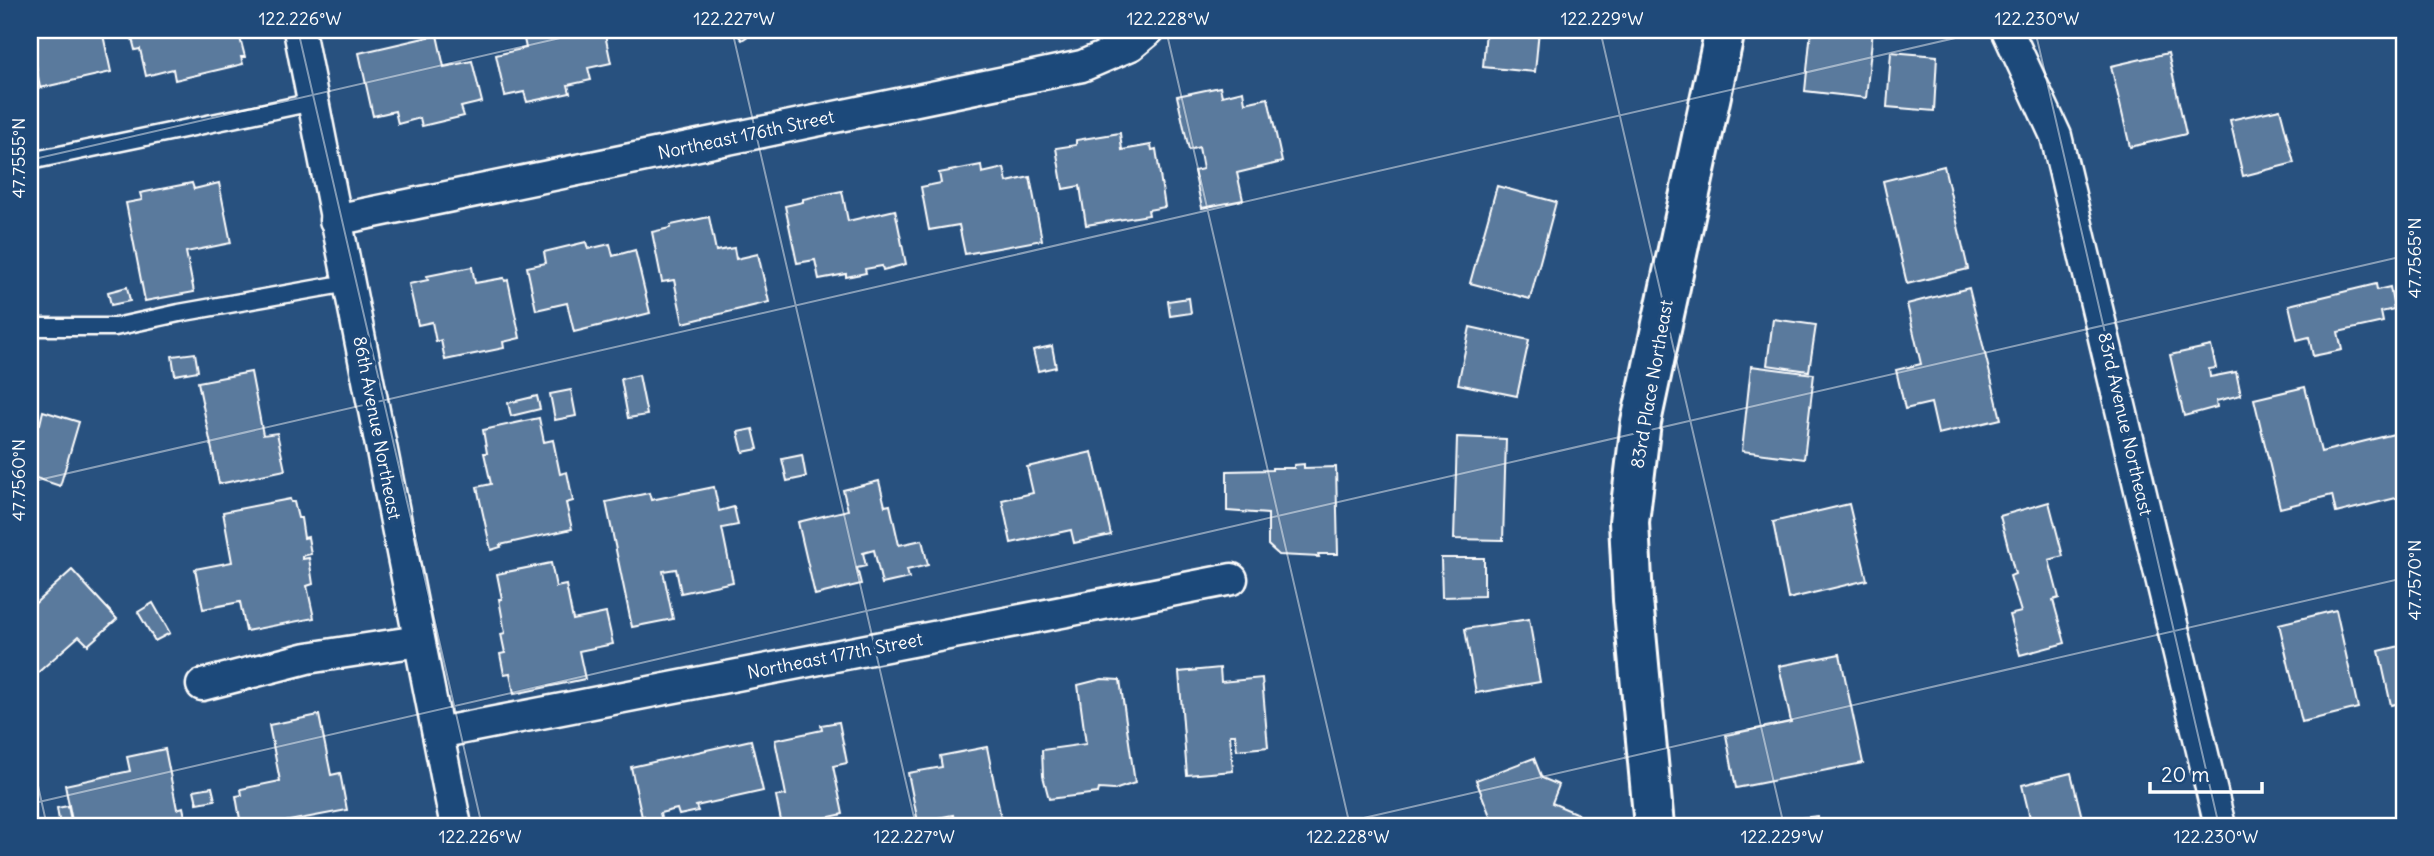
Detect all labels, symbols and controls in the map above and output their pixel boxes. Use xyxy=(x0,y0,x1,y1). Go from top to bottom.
text: 122.226°W xyxy=(258,7,342,30)
text: 122.227°W xyxy=(693,7,775,30)
text: 122.228°W xyxy=(1126,7,1210,30)
text: 122.229°W xyxy=(1560,7,1644,30)
text: 122.230°W xyxy=(1995,7,2079,30)
street label: Northeast 176th Street xyxy=(656,105,836,164)
text: 47.7555°N xyxy=(7,117,30,199)
text: 47.7565°N xyxy=(2403,217,2426,299)
street label: 83rd Place Northeast xyxy=(1625,298,1678,470)
street label: 83rd Avenue Northeast xyxy=(2093,330,2158,518)
street label: 86th Avenue Northeast xyxy=(348,334,407,522)
text: 47.7560°N xyxy=(7,439,30,521)
text: 47.7570°N xyxy=(2403,539,2426,621)
street label: Northeast 177th Street xyxy=(745,627,925,684)
scale bar xyxy=(2150,751,2262,795)
text: 20 m xyxy=(2161,761,2210,788)
text: 122.226°W xyxy=(438,825,522,848)
text: 122.227°W xyxy=(873,825,955,848)
text: 122.228°W xyxy=(1306,825,1390,848)
text: 122.229°W xyxy=(1740,825,1824,848)
text: 122.230°W xyxy=(2174,825,2258,848)

